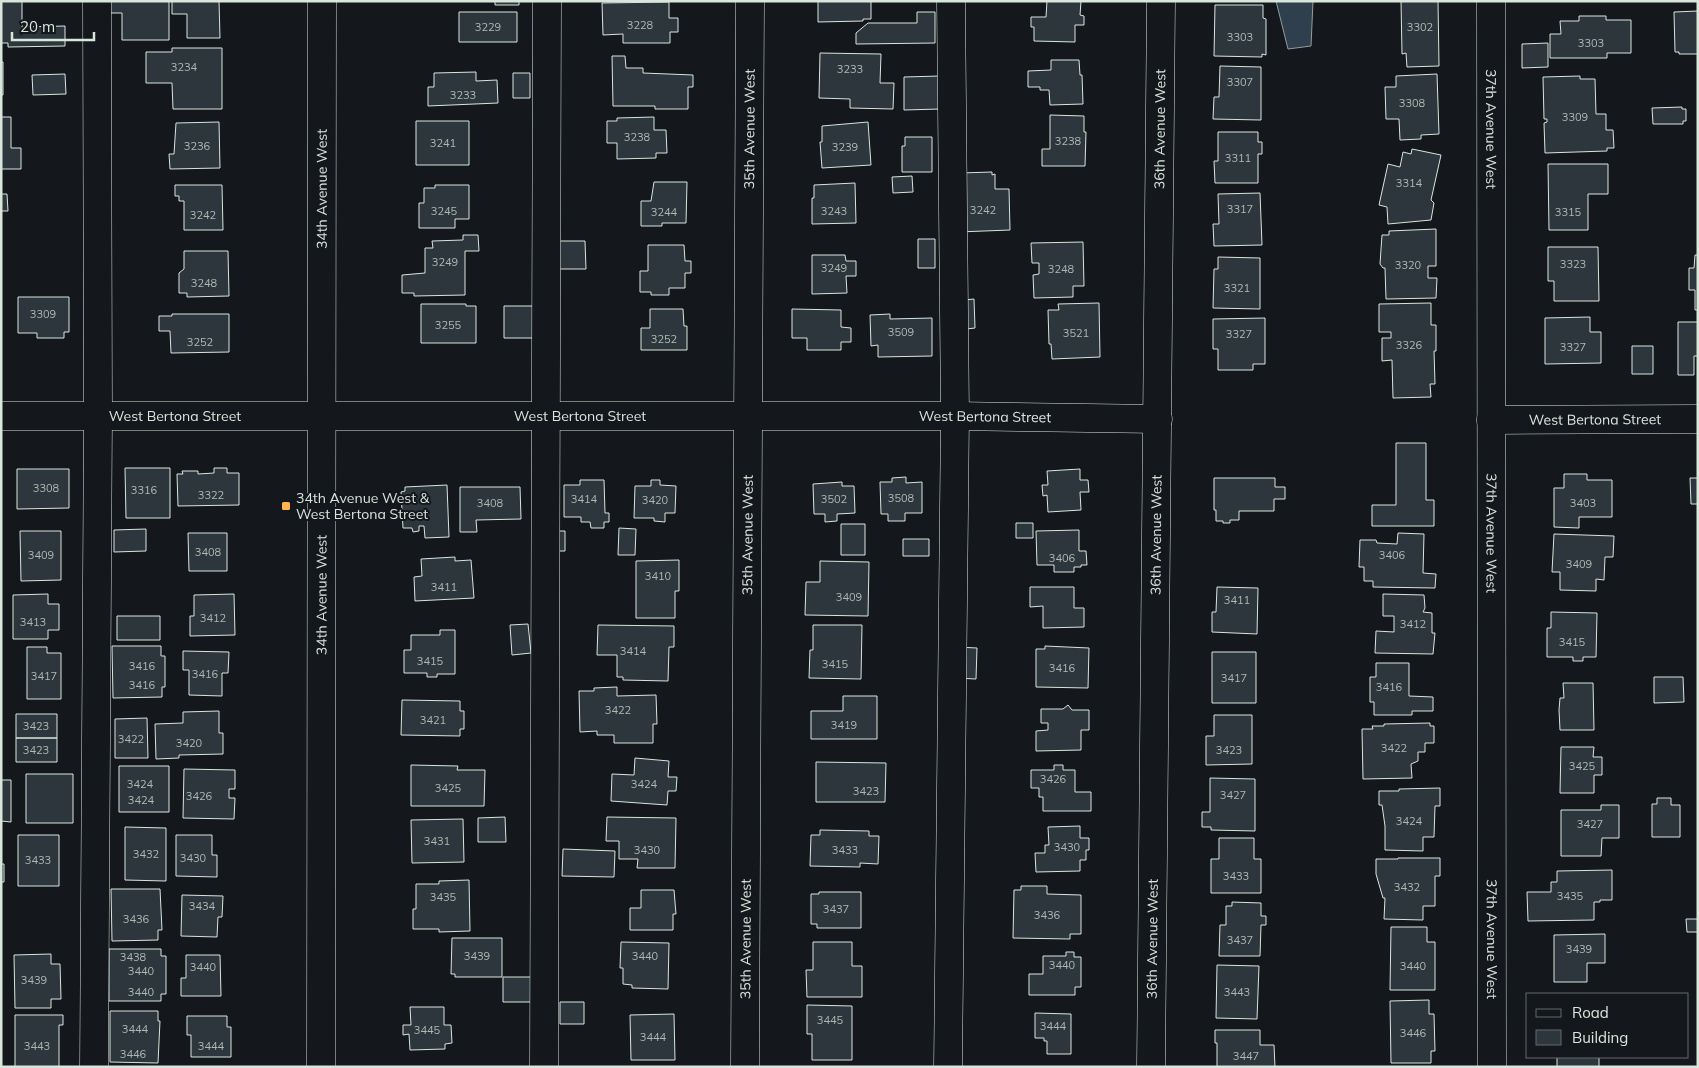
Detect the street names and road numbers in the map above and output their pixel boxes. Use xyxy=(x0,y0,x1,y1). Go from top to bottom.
street label: 35th Avenue West xyxy=(740,69,759,189)
street label: 36th Avenue West xyxy=(1150,69,1169,189)
street label: 37th Avenue West xyxy=(1482,69,1500,189)
street label: 34th Avenue West xyxy=(313,129,331,249)
street label: West Bertona Street xyxy=(109,407,241,425)
street label: West Bertona Street xyxy=(514,407,646,425)
street label: West Bertona Street xyxy=(919,407,1051,426)
street label: West Bertona Street xyxy=(1529,410,1661,429)
street label: 37th Avenue West xyxy=(1482,473,1501,593)
street label: 35th Avenue West xyxy=(738,475,757,595)
street label: 36th Avenue West xyxy=(1146,475,1166,595)
street label: 34th Avenue West xyxy=(312,535,330,655)
street label: 35th Avenue West xyxy=(736,879,755,999)
street label: 36th Avenue West xyxy=(1143,879,1162,999)
street label: 37th Avenue West xyxy=(1483,879,1501,999)

